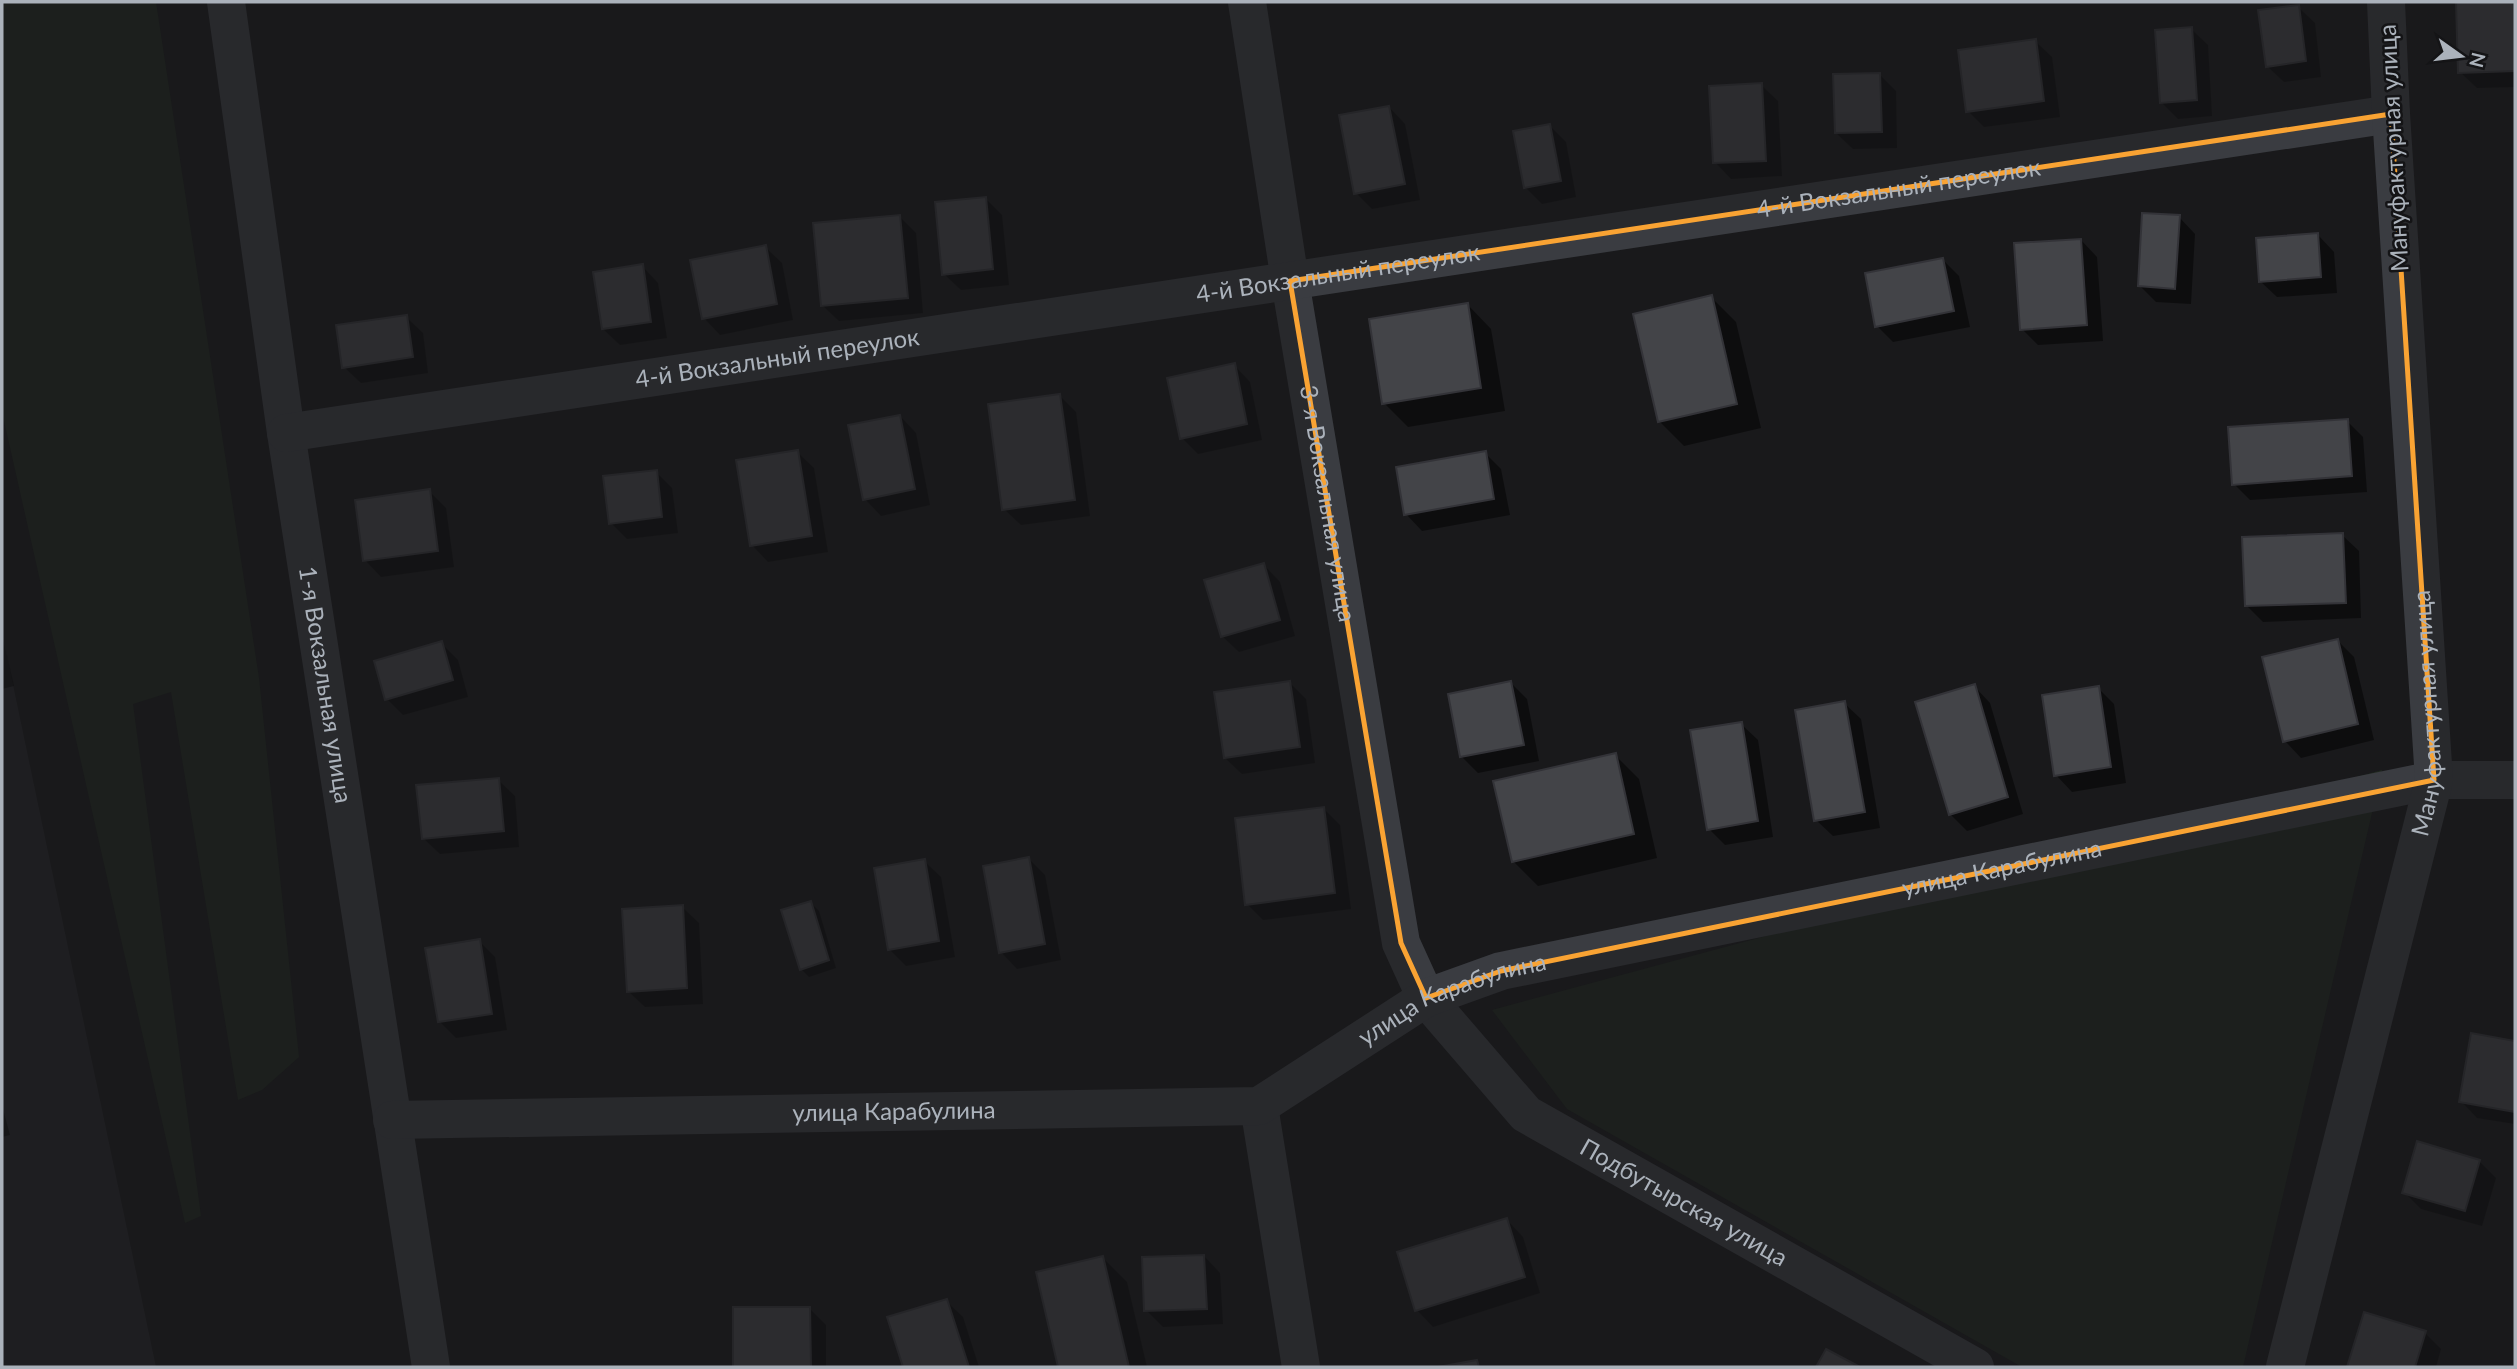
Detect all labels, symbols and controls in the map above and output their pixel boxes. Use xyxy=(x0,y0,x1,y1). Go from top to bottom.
north arrow xyxy=(2426,21,2496,91)
street label: Мануфактурная улица xyxy=(2372,24,2413,272)
text: N xyxy=(2465,50,2491,70)
street label: 4-й Вокзальный переулок xyxy=(1754,151,2043,223)
street label: 4-й Вокзальный переулок xyxy=(1194,236,1482,308)
street label: 4-й Вокзальный переулок xyxy=(633,321,922,393)
street label: 3-я Вокзальная улица xyxy=(1295,383,1363,624)
street label: 1-я Вокзальная улица xyxy=(294,564,359,805)
street label: Мануфактурная улица xyxy=(2404,589,2447,839)
street label: улица Карабулина xyxy=(1899,832,2104,902)
street label: улица Карабулина xyxy=(1352,946,1549,1051)
street label: улица Карабулина xyxy=(792,1094,996,1127)
street label: Подбутырская улица xyxy=(1576,1132,1793,1271)

